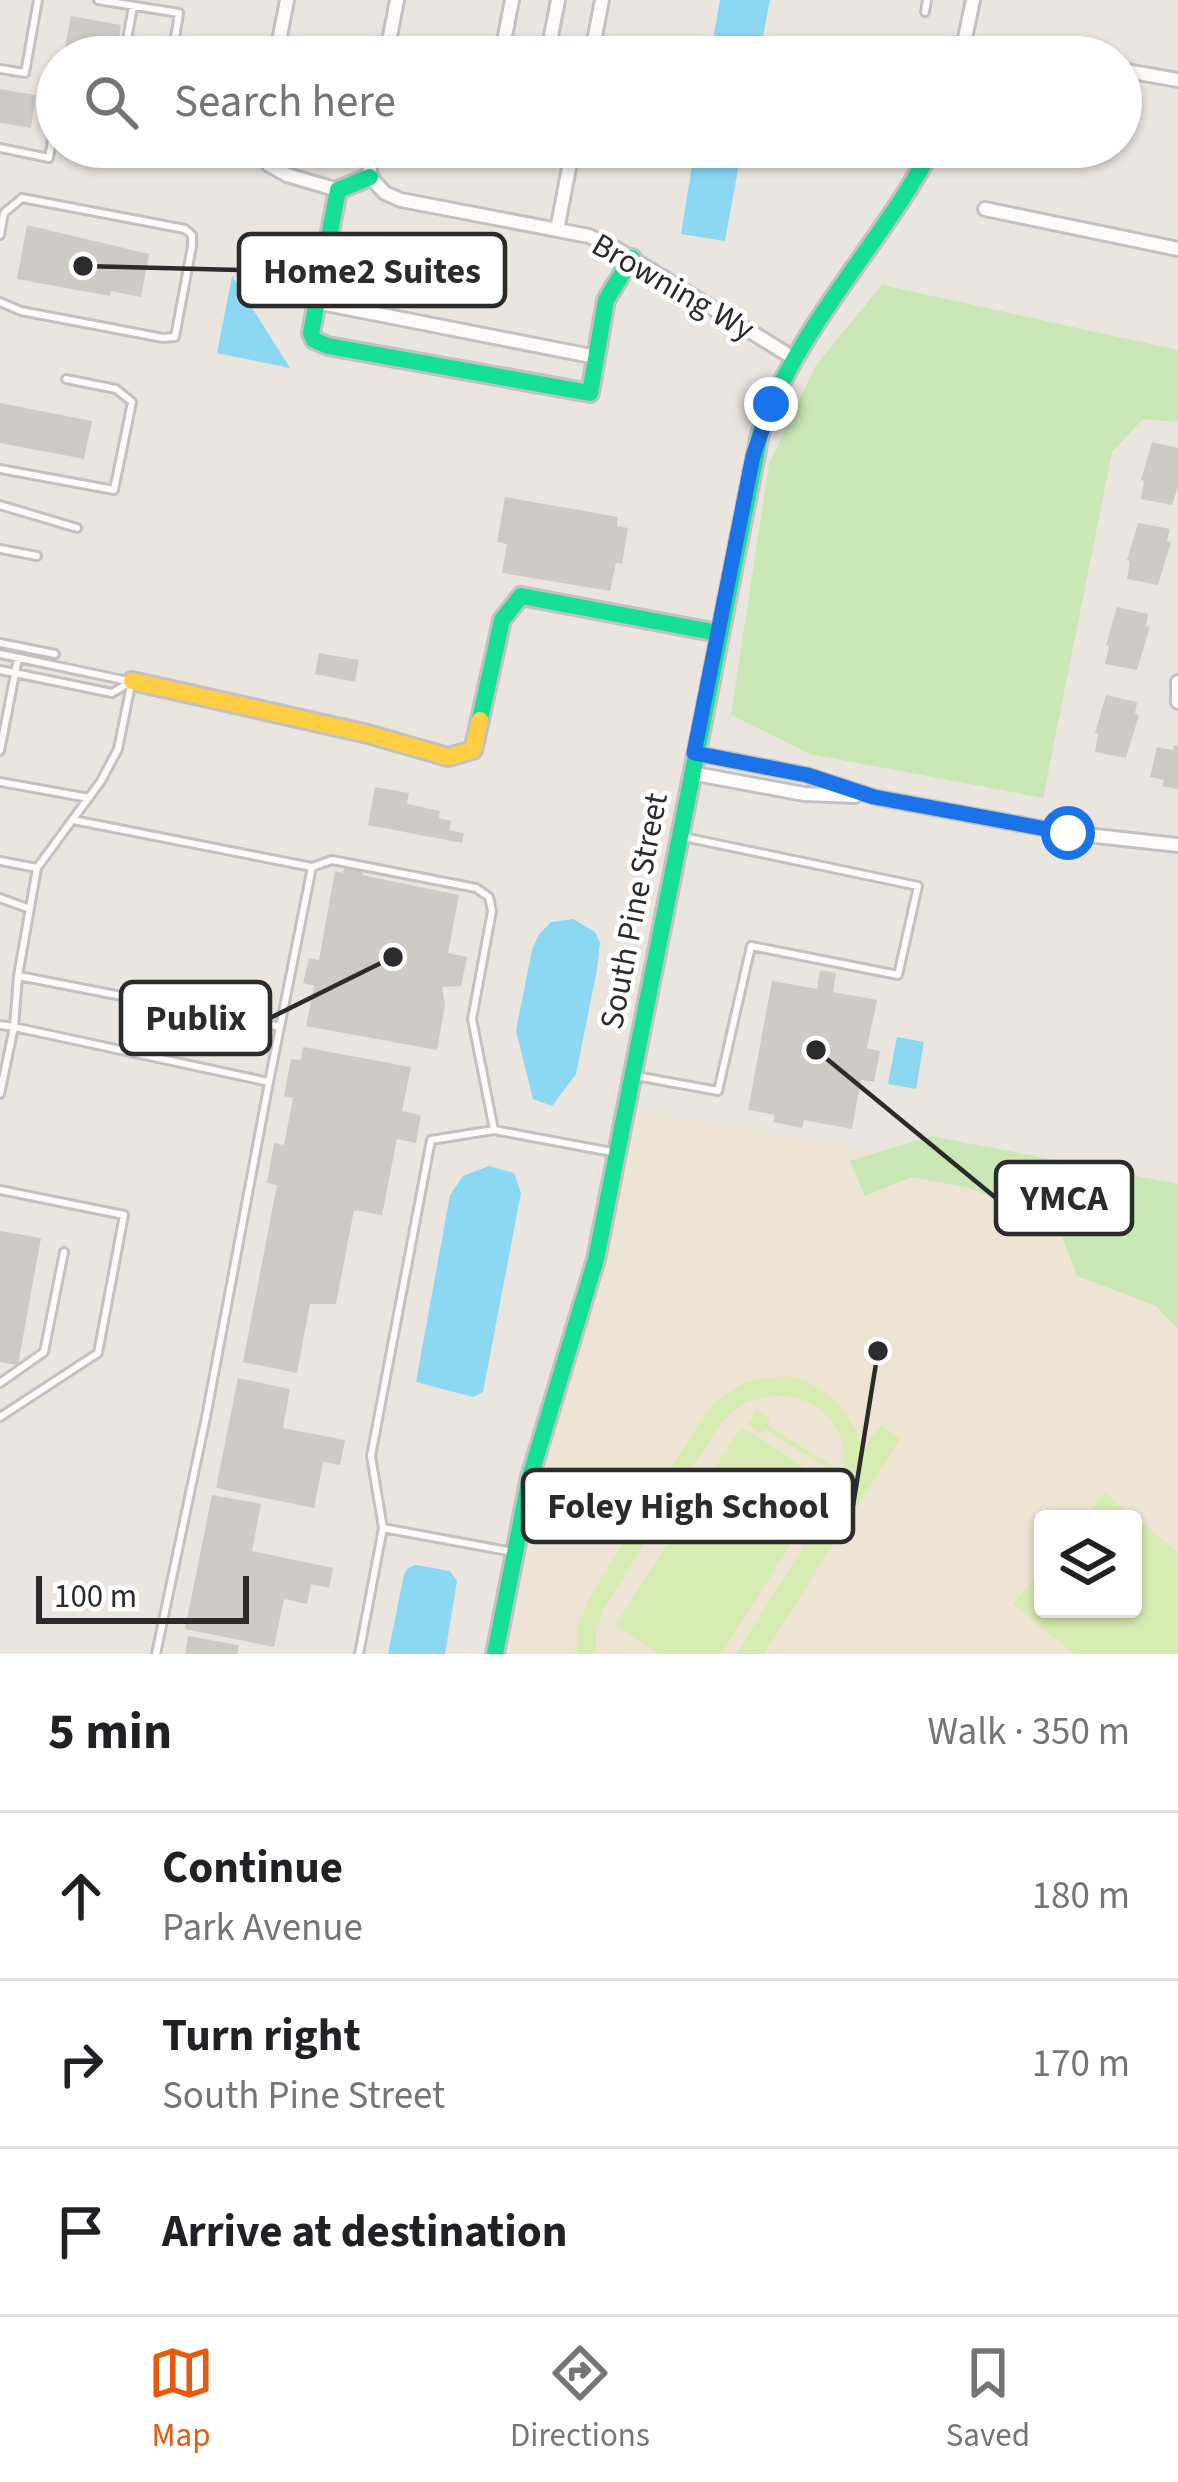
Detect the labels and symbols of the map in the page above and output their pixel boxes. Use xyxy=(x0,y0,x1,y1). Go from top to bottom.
street label: Browning Wy xyxy=(583,221,764,353)
callout: Home2 Suites xyxy=(239,234,505,306)
text: Home2 Suites xyxy=(263,246,481,297)
route end xyxy=(744,377,798,431)
street label: South Pine Street xyxy=(588,789,680,1033)
route start xyxy=(1041,806,1095,860)
callout: Publix xyxy=(121,982,270,1054)
text: Publix xyxy=(145,993,247,1044)
callout: YMCA xyxy=(996,1162,1132,1234)
text: YMCA xyxy=(1019,1173,1108,1224)
callout: Foley High School xyxy=(523,1470,853,1542)
text: Foley High School xyxy=(547,1481,829,1532)
scale bar xyxy=(36,1570,249,1623)

